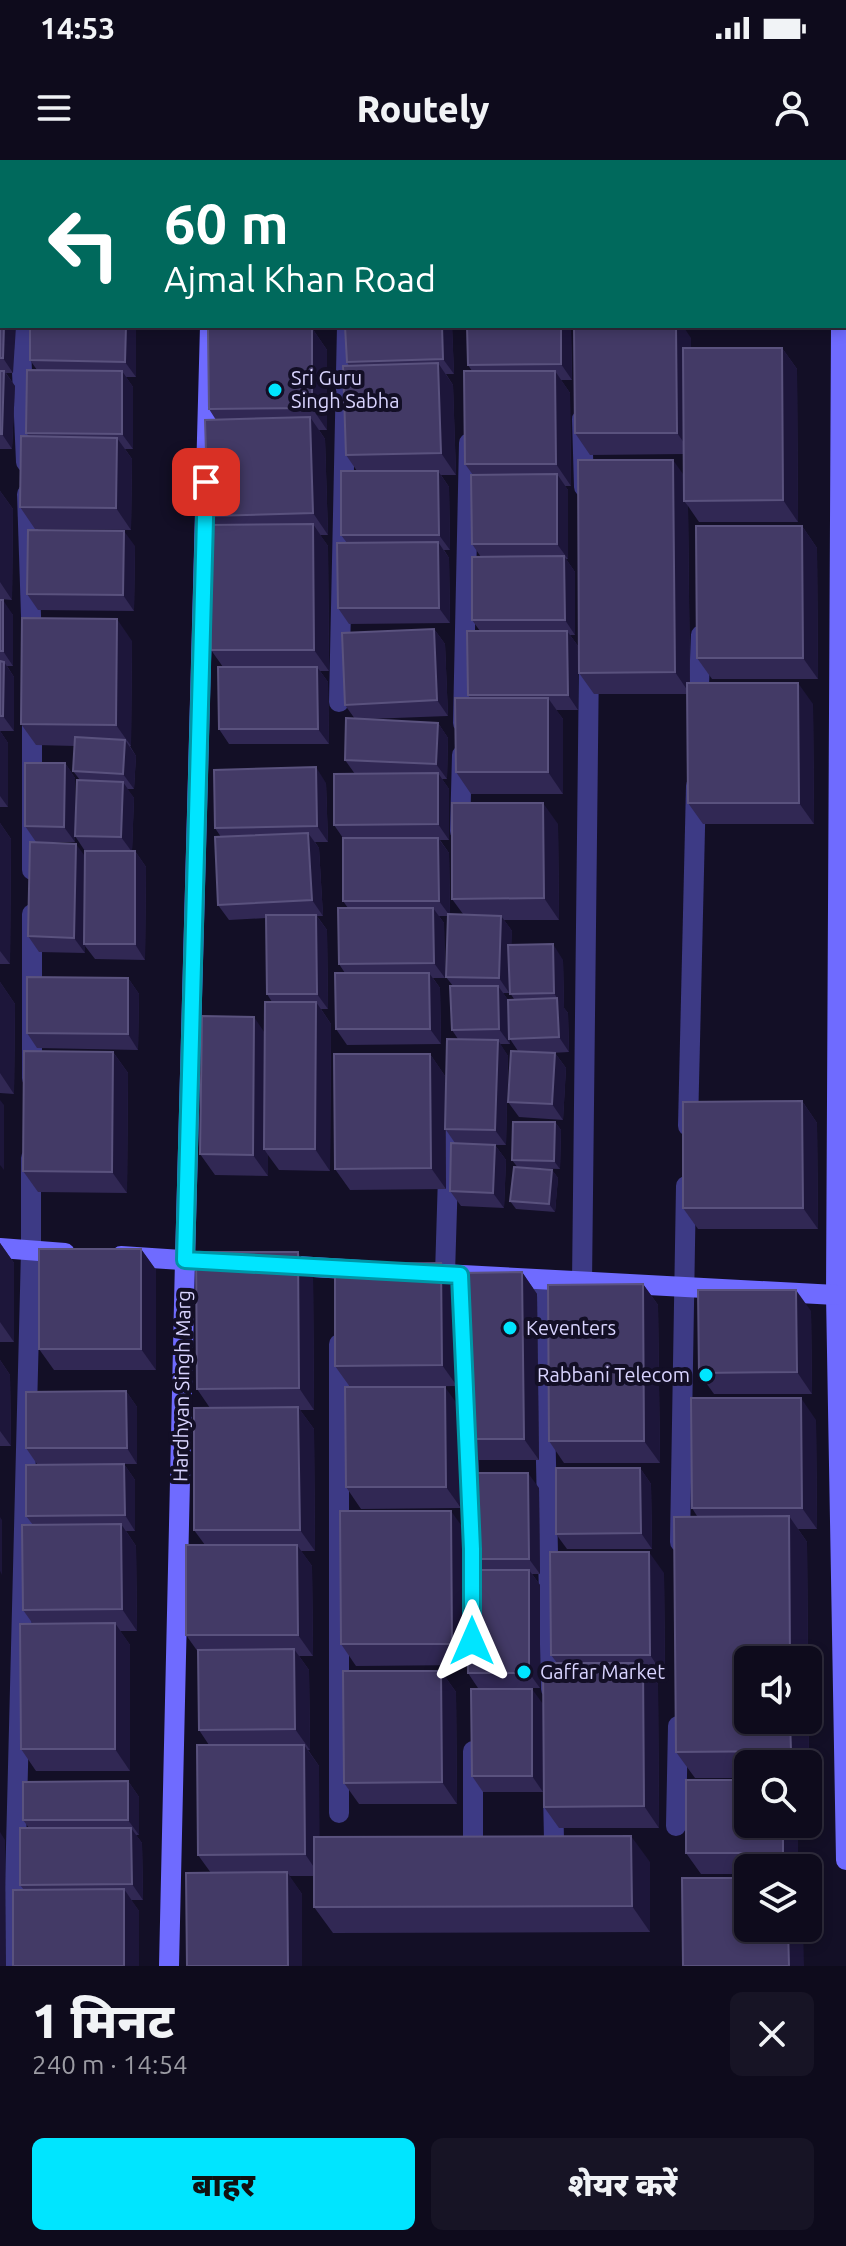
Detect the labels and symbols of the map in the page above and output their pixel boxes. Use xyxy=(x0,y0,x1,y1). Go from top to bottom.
place label: Sri Guru Singh Sabha xyxy=(291,366,399,412)
marker: Sri Guru Singh Sabha xyxy=(266,381,284,399)
pin xyxy=(172,448,240,516)
street label: Hardhyan Singh Marg xyxy=(168,1290,195,1482)
place label: Keventers xyxy=(526,1316,616,1339)
marker: Keventers xyxy=(501,1319,519,1337)
place label: Rabbani Telecom xyxy=(537,1363,690,1386)
marker: Rabbani Telecom xyxy=(697,1366,715,1384)
position arrow xyxy=(430,1599,514,1683)
place label: Gaffar Market xyxy=(540,1660,665,1683)
marker: Gaffar Market xyxy=(515,1663,533,1681)

